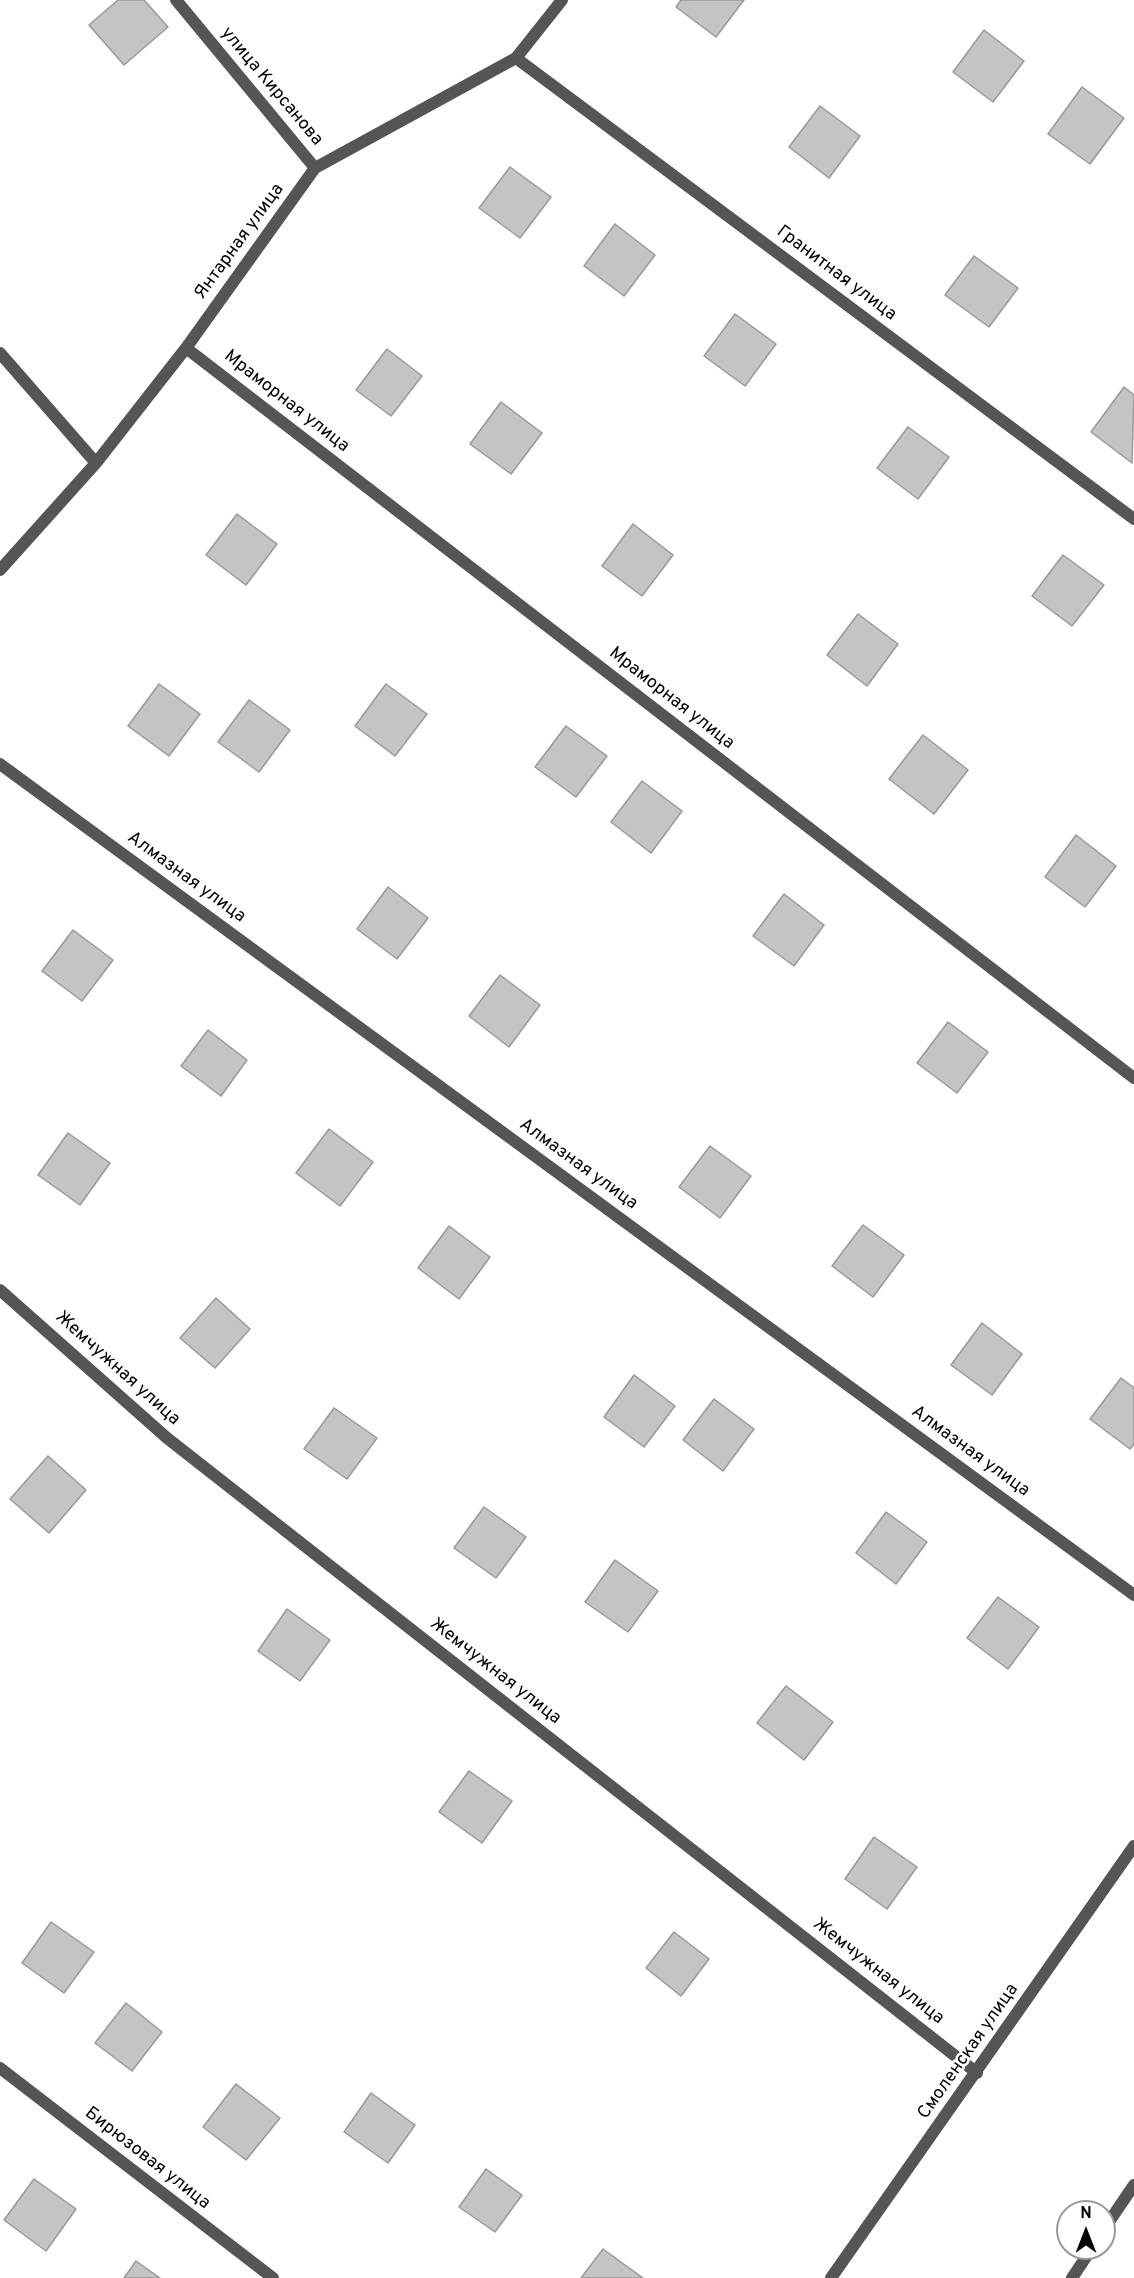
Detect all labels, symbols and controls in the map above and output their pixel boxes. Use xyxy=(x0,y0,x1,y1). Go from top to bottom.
street label: улица Кирсанова xyxy=(215,23,327,151)
street label: Янтарная улица xyxy=(191,180,289,304)
street label: Гранитная улица xyxy=(772,222,900,326)
street label: Мраморная улица xyxy=(219,346,353,458)
street label: Мраморная улица xyxy=(604,643,738,755)
street label: Алмазная улица xyxy=(123,828,249,928)
street label: Алмазная улица xyxy=(515,1115,641,1215)
street label: Жемчужная улица xyxy=(50,1307,184,1431)
street label: Алмазная улица xyxy=(907,1402,1033,1502)
street label: Жемчужная улица xyxy=(425,1614,565,1730)
street label: Жемчужная улица xyxy=(808,1914,948,2030)
street label: Смоленская улица xyxy=(914,1980,1024,2124)
street label: Бирюзовая улица xyxy=(80,2103,214,2215)
north arrow xyxy=(1056,2200,1116,2260)
text: N xyxy=(1080,2204,1092,2224)

